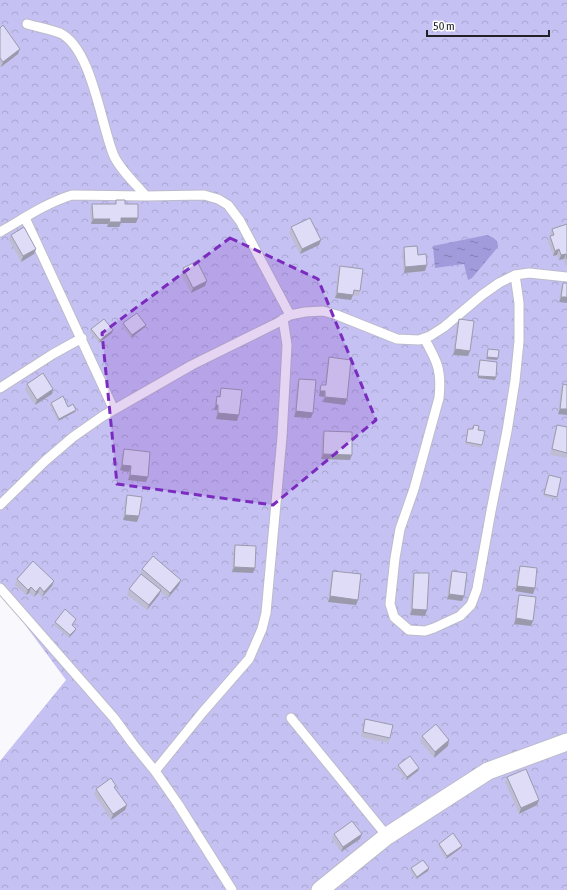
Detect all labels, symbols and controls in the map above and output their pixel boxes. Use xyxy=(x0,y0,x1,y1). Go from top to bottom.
scale bar xyxy=(427,12,549,38)
text: 50 m xyxy=(433,19,455,33)

